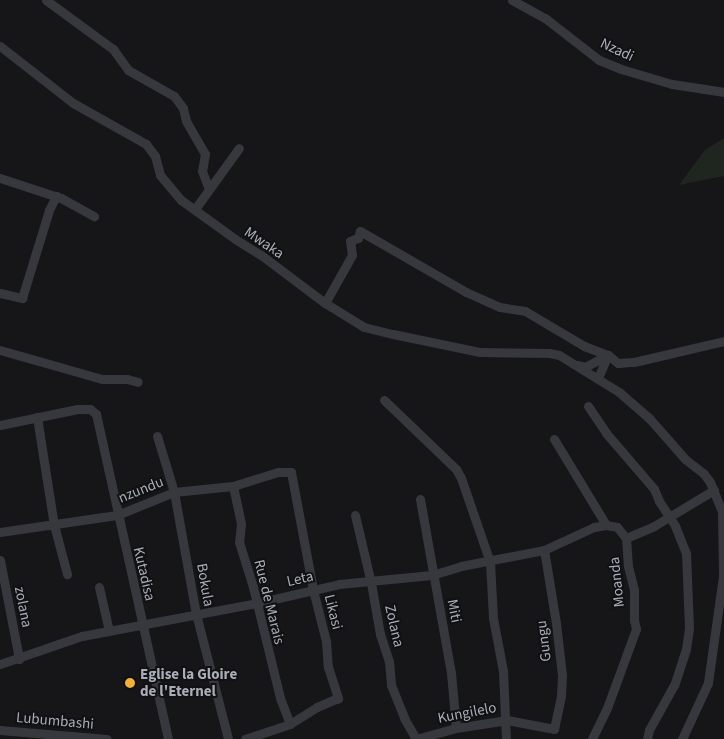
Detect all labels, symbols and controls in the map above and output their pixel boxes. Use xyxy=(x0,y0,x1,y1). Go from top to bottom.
street label: Nzadi xyxy=(597,34,637,66)
street label: Mwaka xyxy=(241,223,287,263)
street label: nzundu xyxy=(116,473,166,507)
street label: Kutadisa xyxy=(129,545,159,603)
street label: Moanda xyxy=(605,556,629,608)
street label: Rue de Marais xyxy=(250,558,288,646)
street label: Bokula xyxy=(192,562,218,608)
street label: Leta xyxy=(285,567,315,591)
street label: zolana xyxy=(10,585,36,629)
street label: Likasi xyxy=(320,592,346,632)
street label: Miti xyxy=(443,598,465,624)
street label: Zolana xyxy=(380,603,408,649)
street label: Gungu xyxy=(533,619,555,663)
place label: Eglise la Gloire de l'Eternel xyxy=(140,665,237,700)
marker: Eglise la Gloire de l'Eternel xyxy=(124,677,136,689)
street label: Kungilelo xyxy=(436,699,498,727)
street label: Lubumbashi xyxy=(15,709,95,733)

